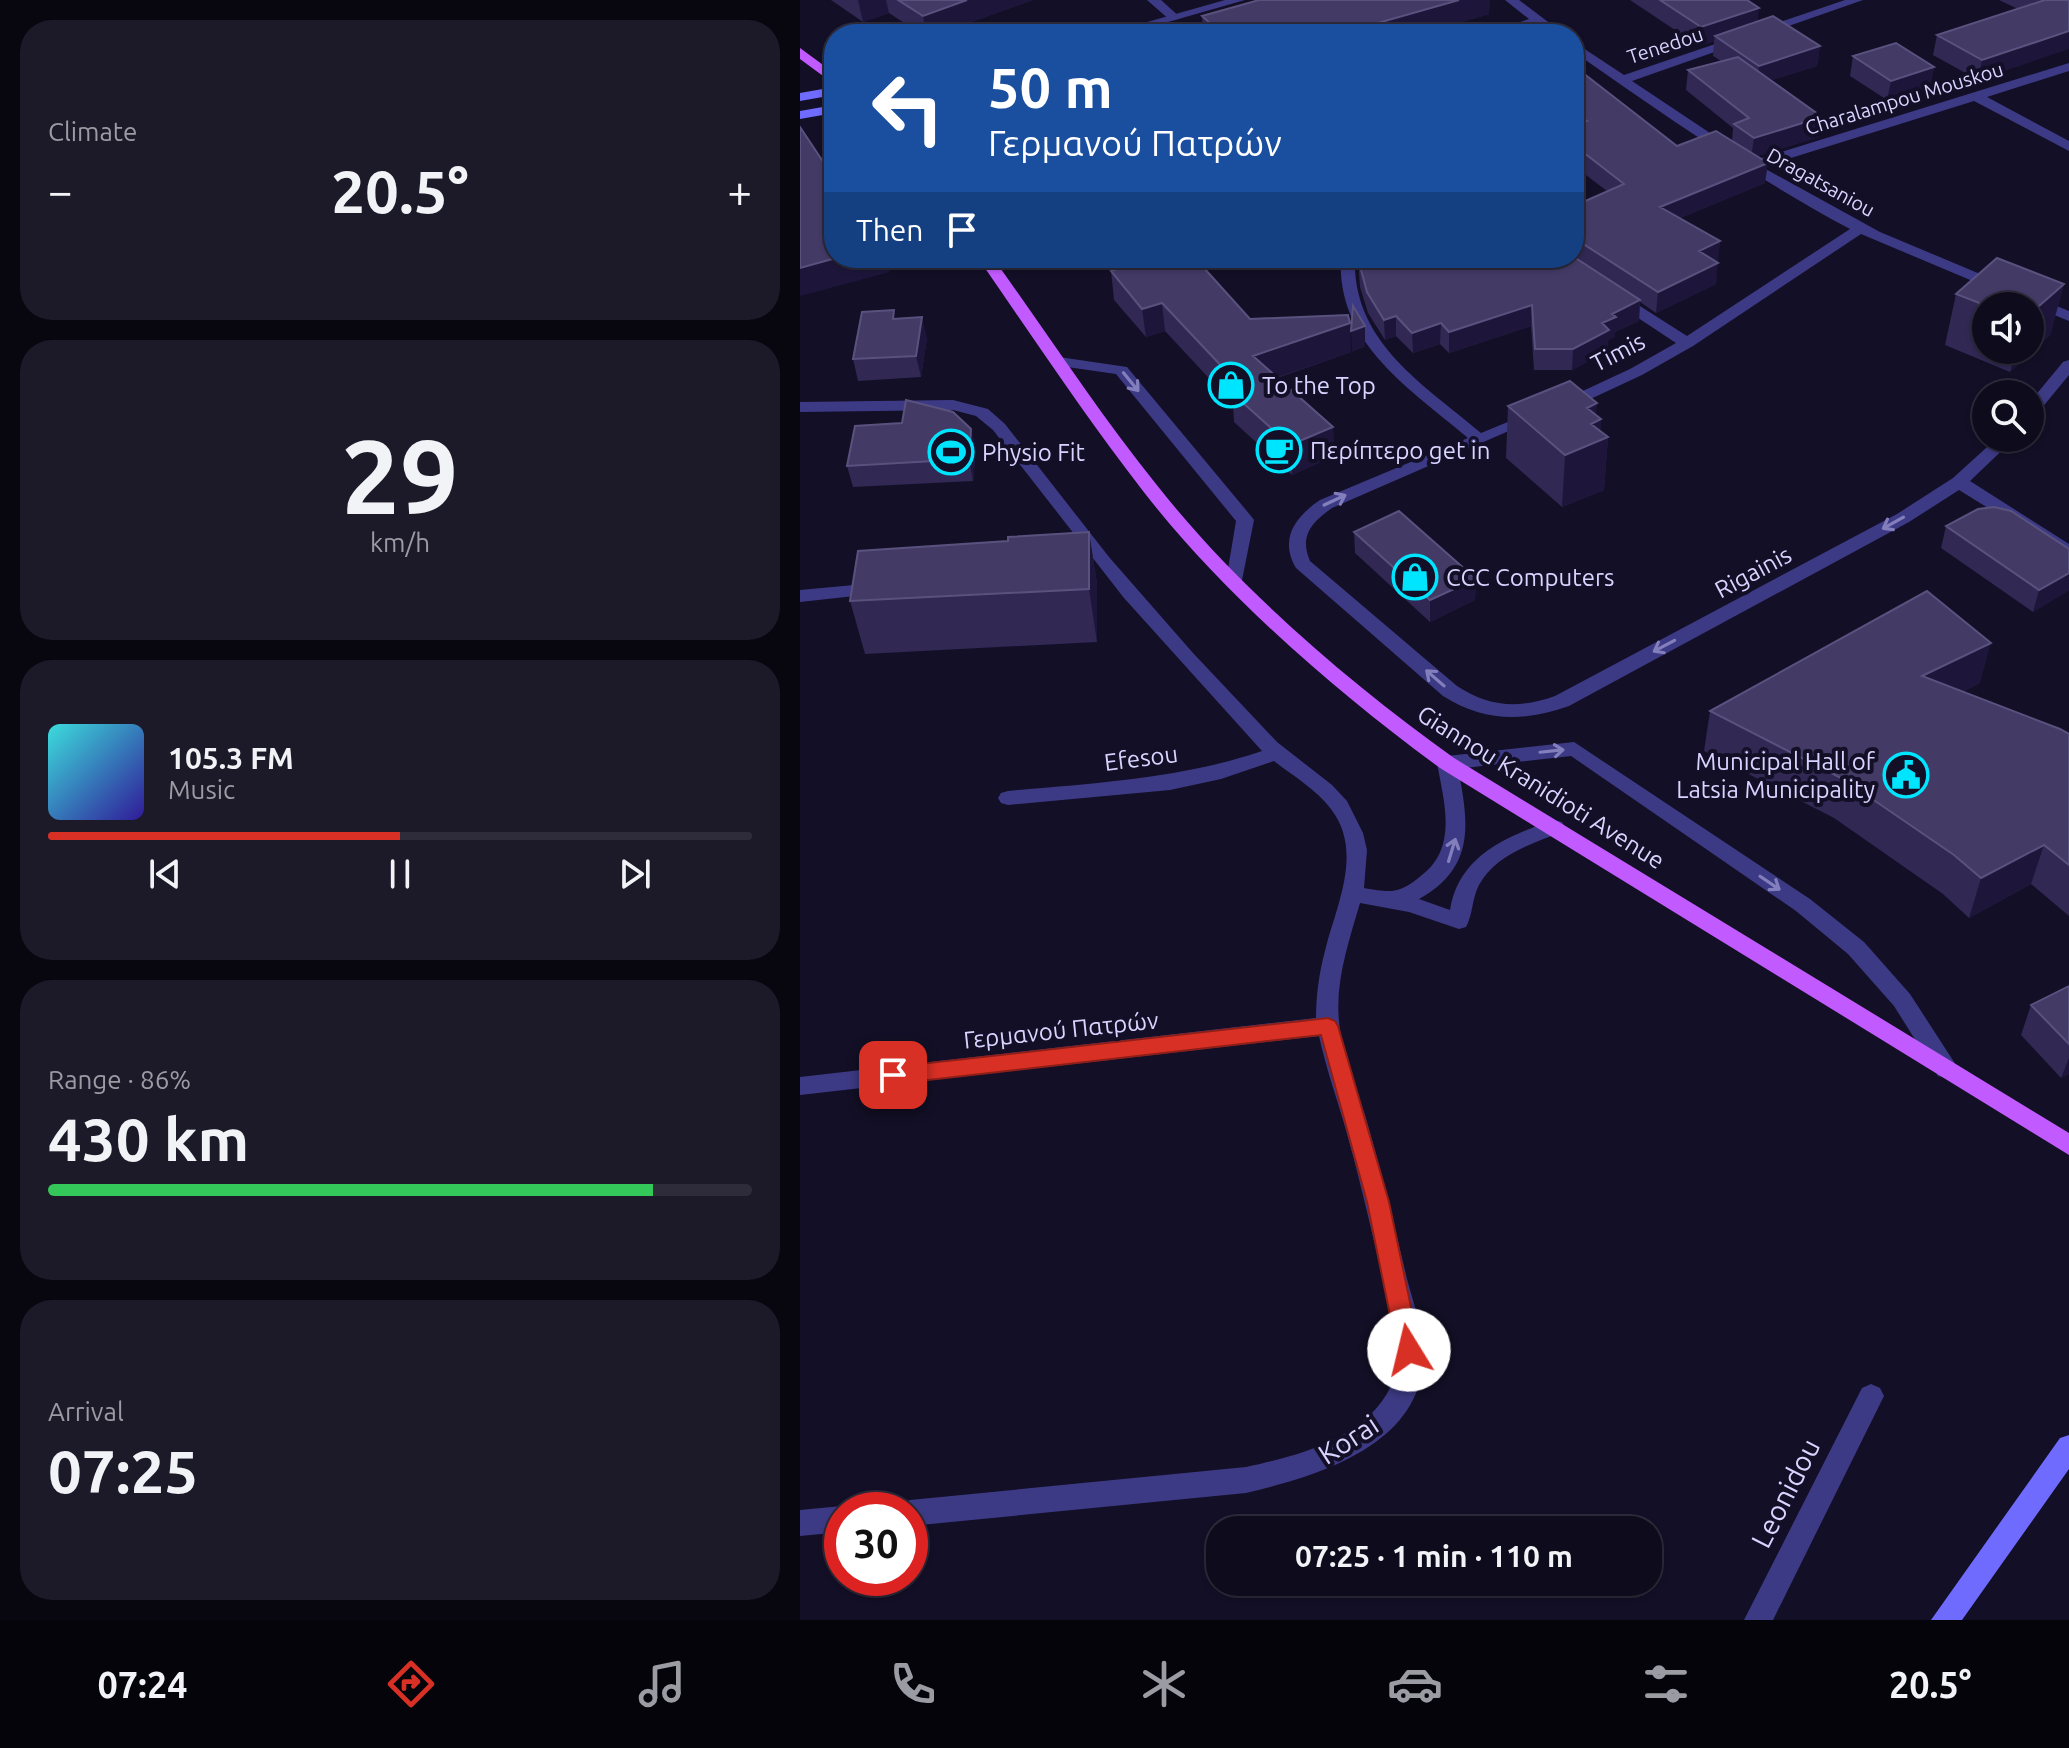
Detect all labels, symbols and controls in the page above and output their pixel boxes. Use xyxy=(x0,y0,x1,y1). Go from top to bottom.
street label: Tenedou xyxy=(1624,22,1706,68)
icon: left xyxy=(856,56,960,160)
text: 50 m xyxy=(988,56,1113,119)
street label: Charalampou Mouskou xyxy=(1802,57,2006,139)
text: Climate xyxy=(48,117,137,146)
text: Γερμανού Πατρών xyxy=(988,122,1282,163)
street label: Dragatsaniou xyxy=(1763,143,1879,221)
text: 20.5° xyxy=(331,157,469,224)
text: − xyxy=(48,166,73,215)
text: + xyxy=(727,166,752,215)
icon: arrive xyxy=(940,208,984,252)
text: Then xyxy=(856,213,924,247)
map controls xyxy=(1972,292,2044,452)
button: sound xyxy=(1972,292,2044,364)
street label: Timis xyxy=(1587,327,1649,377)
shop icon: To the Top xyxy=(1207,361,1255,409)
one-way arrow xyxy=(1122,371,1140,392)
place label: To the Top xyxy=(1262,372,1376,399)
button: search xyxy=(1972,380,2044,452)
text: 29 xyxy=(341,417,459,534)
cafe icon: Περίπτερο get in xyxy=(1255,426,1303,474)
sports icon: Physio Fit xyxy=(927,428,975,476)
place label: Περίπτερο get in xyxy=(1310,437,1490,464)
place label: Physio Fit xyxy=(982,439,1086,466)
one-way arrow xyxy=(1323,492,1347,507)
one-way arrow xyxy=(1882,516,1906,532)
text: km/h xyxy=(370,528,430,557)
street label: Rigainis xyxy=(1710,541,1796,603)
shop icon: CCC Computers xyxy=(1391,553,1439,601)
place label: CCC Computers xyxy=(1446,564,1614,591)
one-way arrow xyxy=(1653,639,1677,655)
one-way arrow xyxy=(1425,669,1446,687)
street label: Giannou Kranidioti Avenue xyxy=(1413,700,1669,874)
street label: Efesou xyxy=(1103,740,1179,776)
text: 105.3 FM xyxy=(168,741,294,775)
one-way arrow xyxy=(1538,744,1565,759)
place label: Municipal Hall of Latsia Municipality xyxy=(1676,748,1876,803)
public building icon: Municipal Hall of Latsia Municipality xyxy=(1882,751,1930,799)
text: Music xyxy=(168,775,235,804)
one-way arrow xyxy=(1446,838,1460,863)
icon: previous xyxy=(143,852,187,896)
icon: pause xyxy=(378,852,422,896)
icon: next xyxy=(613,852,657,896)
one-way arrow xyxy=(1759,875,1781,891)
street label: Γερμανού Πατρών xyxy=(962,1006,1160,1054)
pin xyxy=(859,1041,927,1109)
icon: arrive xyxy=(871,1053,915,1097)
text: Range · 86% xyxy=(48,1065,191,1094)
text: 430 km xyxy=(48,1105,249,1172)
position arrow xyxy=(1367,1308,1451,1392)
text: Arrival xyxy=(48,1397,124,1426)
street label: Korai xyxy=(1312,1408,1384,1470)
street label: Leonidou xyxy=(1744,1434,1826,1552)
text: 07:25 xyxy=(48,1437,198,1504)
speed limit sign: 30 xyxy=(824,1492,928,1596)
text: 07:25 · 1 min · 110 m xyxy=(1295,1539,1573,1573)
icon: directions xyxy=(383,1656,439,1712)
icon: music xyxy=(634,1656,690,1712)
icon: phone xyxy=(885,1656,941,1712)
icon: climate xyxy=(1136,1656,1192,1712)
icon: car xyxy=(1387,1656,1443,1712)
icon: filters xyxy=(1638,1656,1694,1712)
text: 07:24 xyxy=(98,1664,188,1705)
text: 20.5° xyxy=(1889,1664,1971,1705)

